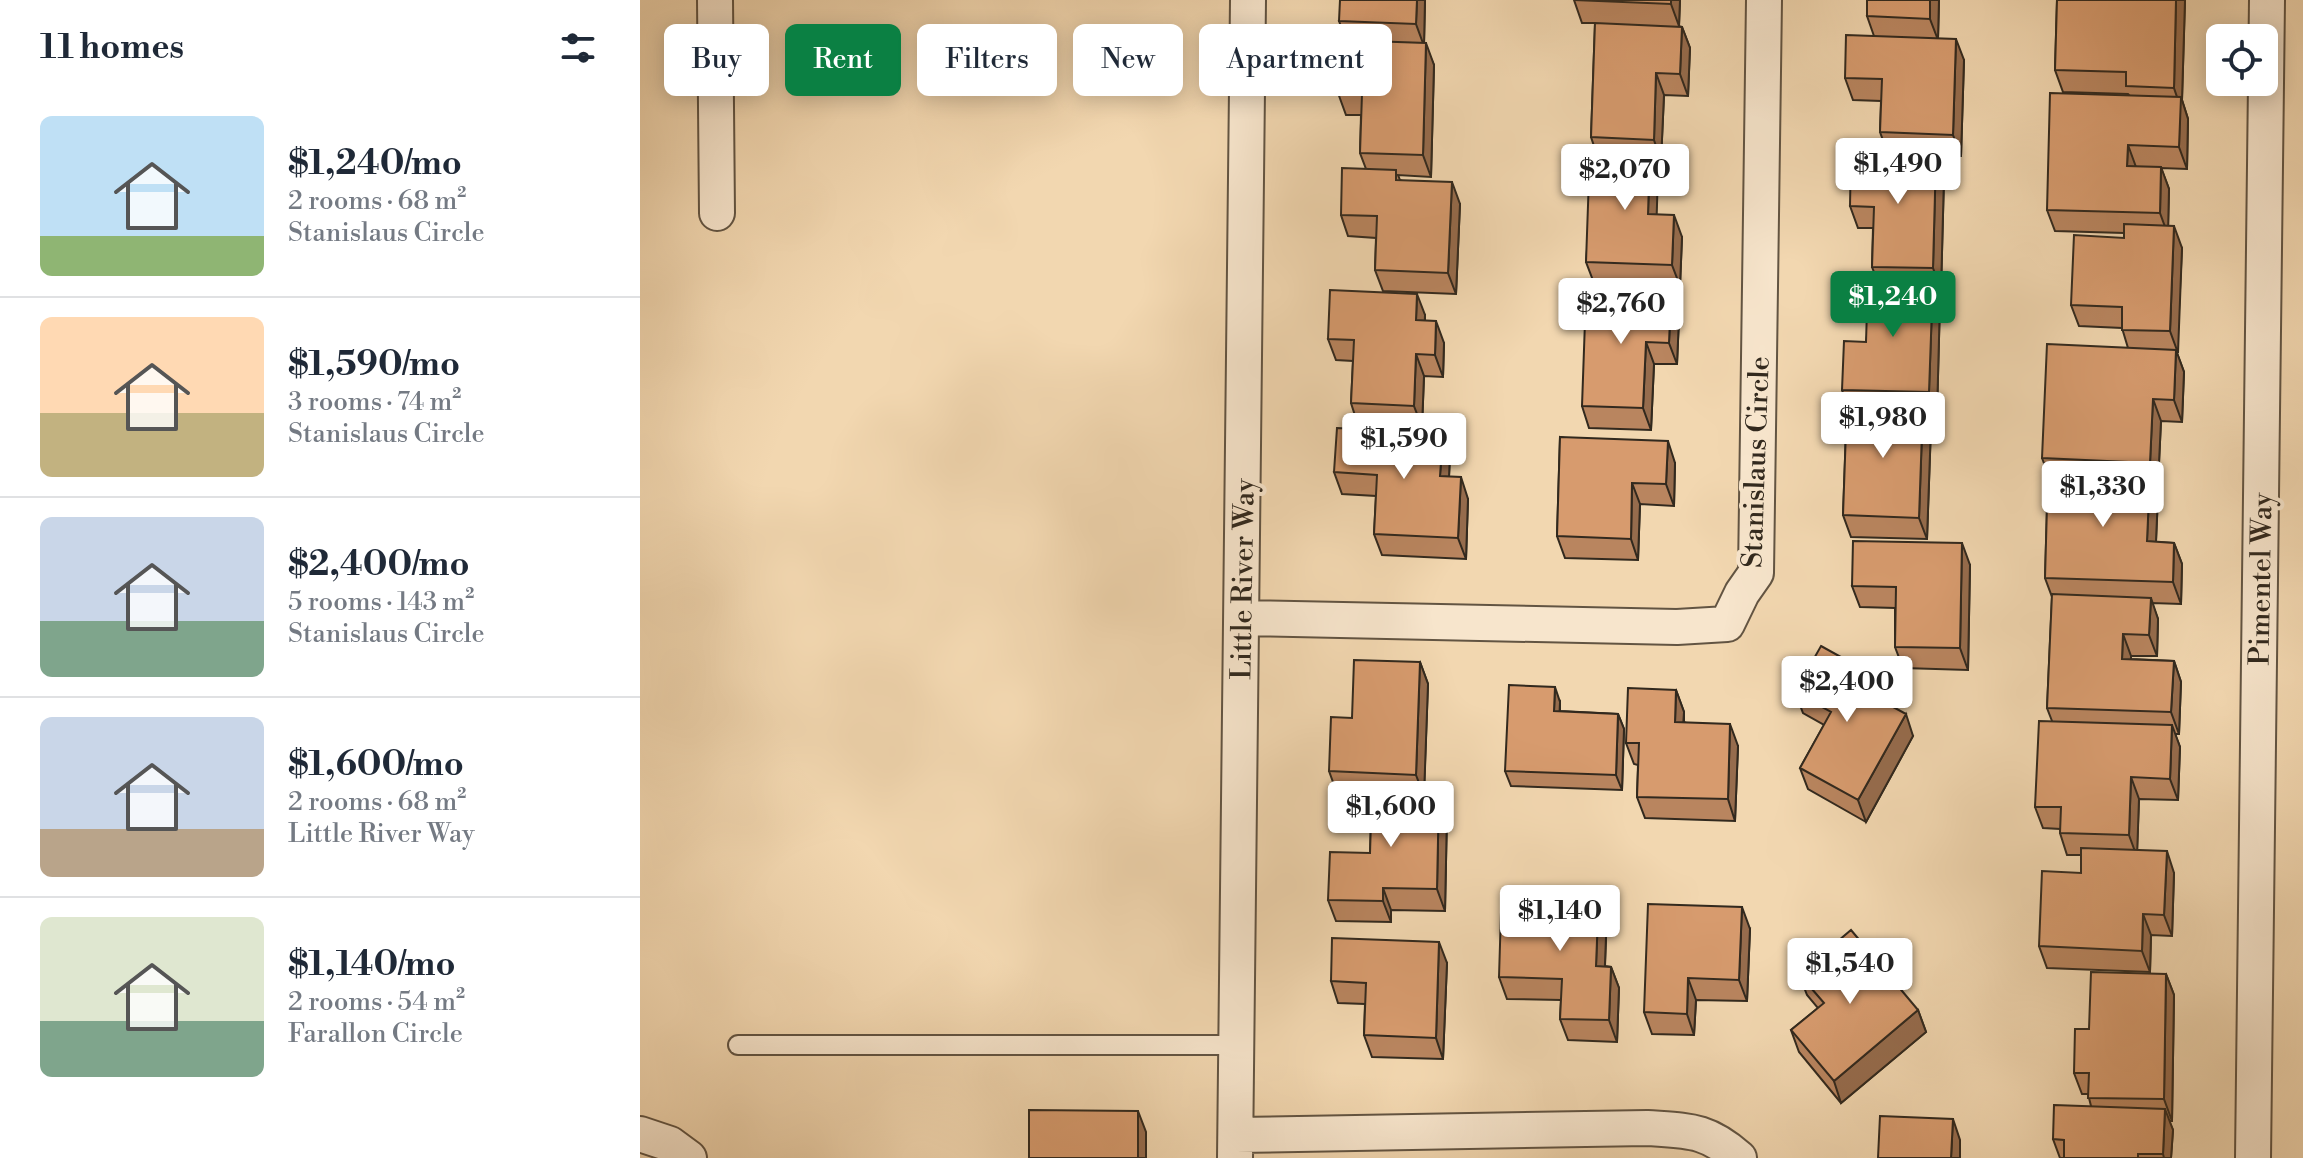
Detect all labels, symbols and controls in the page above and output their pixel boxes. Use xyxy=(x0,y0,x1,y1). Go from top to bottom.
chip: Buy xyxy=(664,24,769,96)
chip: Rent xyxy=(785,24,901,96)
chip: Filters xyxy=(917,24,1057,96)
chip: New xyxy=(1073,24,1183,96)
chip: Apartment xyxy=(1199,24,1392,96)
map controls xyxy=(2206,24,2278,96)
button: locate xyxy=(2206,24,2278,96)
icon: filters xyxy=(556,26,600,70)
text: 11 homes xyxy=(40,27,184,69)
pin: $1,490 xyxy=(1833,138,1963,206)
text: $1,240/mo xyxy=(288,143,462,185)
pin: $2,070 xyxy=(1560,144,1690,212)
icon: home xyxy=(104,148,200,244)
text: $1,490 xyxy=(1854,148,1942,180)
text: $2,070 xyxy=(1579,154,1671,186)
text: 2 rooms · 68 m² xyxy=(288,185,466,217)
text: Stanislaus Circle xyxy=(288,217,485,249)
pin: $1,240 xyxy=(1828,271,1958,339)
pin: $2,760 xyxy=(1556,278,1686,346)
text: $1,240 xyxy=(1848,281,1938,313)
text: $2,760 xyxy=(1576,288,1666,320)
text: $1,590/mo xyxy=(288,344,460,386)
icon: home xyxy=(104,349,200,445)
street label: Stanislaus Circle xyxy=(1735,356,1778,569)
text: 3 rooms · 74 m² xyxy=(288,386,461,418)
pin: $1,980 xyxy=(1818,392,1948,460)
text: $1,980 xyxy=(1839,402,1927,434)
pin: $1,590 xyxy=(1339,413,1469,481)
text: Stanislaus Circle xyxy=(288,418,485,450)
text: $1,590 xyxy=(1360,423,1448,455)
pin: $1,330 xyxy=(2038,461,2168,529)
text: $1,330 xyxy=(2060,471,2146,503)
street label: Little River Way xyxy=(1224,478,1263,680)
street label: Pimentel Way xyxy=(2242,492,2281,666)
text: $2,400/mo xyxy=(288,544,470,586)
icon: home xyxy=(104,549,200,645)
text: 5 rooms · 143 m² xyxy=(288,586,474,618)
text: Stanislaus Circle xyxy=(288,618,485,650)
pin: $2,400 xyxy=(1782,656,1912,724)
text: $2,400 xyxy=(1800,666,1894,698)
text: $1,600/mo xyxy=(288,744,464,786)
icon: home xyxy=(104,749,200,845)
pin: $1,600 xyxy=(1326,781,1456,849)
text: 2 rooms · 68 m² xyxy=(288,786,466,818)
text: $1,600 xyxy=(1346,791,1436,823)
text: Little River Way xyxy=(288,818,475,850)
pin: $1,140 xyxy=(1495,885,1625,953)
text: $1,140 xyxy=(1518,895,1602,927)
pin: $1,540 xyxy=(1785,938,1915,1006)
text: $1,140/mo xyxy=(288,944,456,986)
text: $1,540 xyxy=(1805,948,1895,980)
icon: home xyxy=(104,949,200,1045)
text: 2 rooms · 54 m² xyxy=(288,986,465,1018)
text: Farallon Circle xyxy=(288,1018,463,1050)

